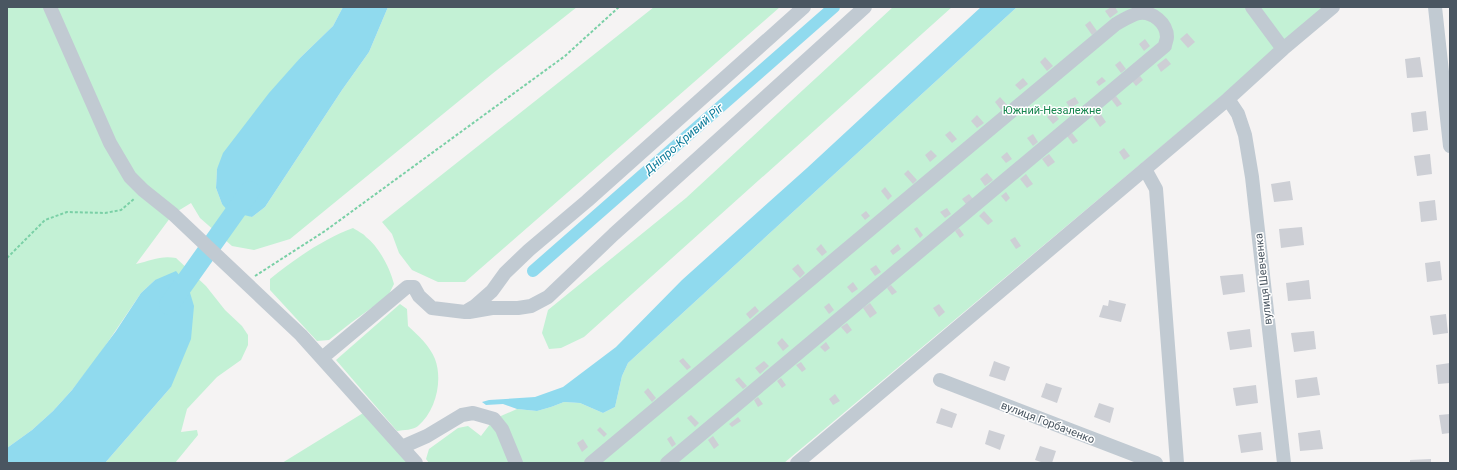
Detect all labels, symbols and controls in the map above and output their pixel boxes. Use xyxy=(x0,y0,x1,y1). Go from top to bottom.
water label: Дніпро-Кривий Ріг xyxy=(641,100,727,178)
park label: Южний-Незалежне xyxy=(1003,104,1101,117)
street label: вулиця Шевченка xyxy=(1252,233,1275,325)
street label: вулиця Горбаченко xyxy=(999,399,1096,446)

